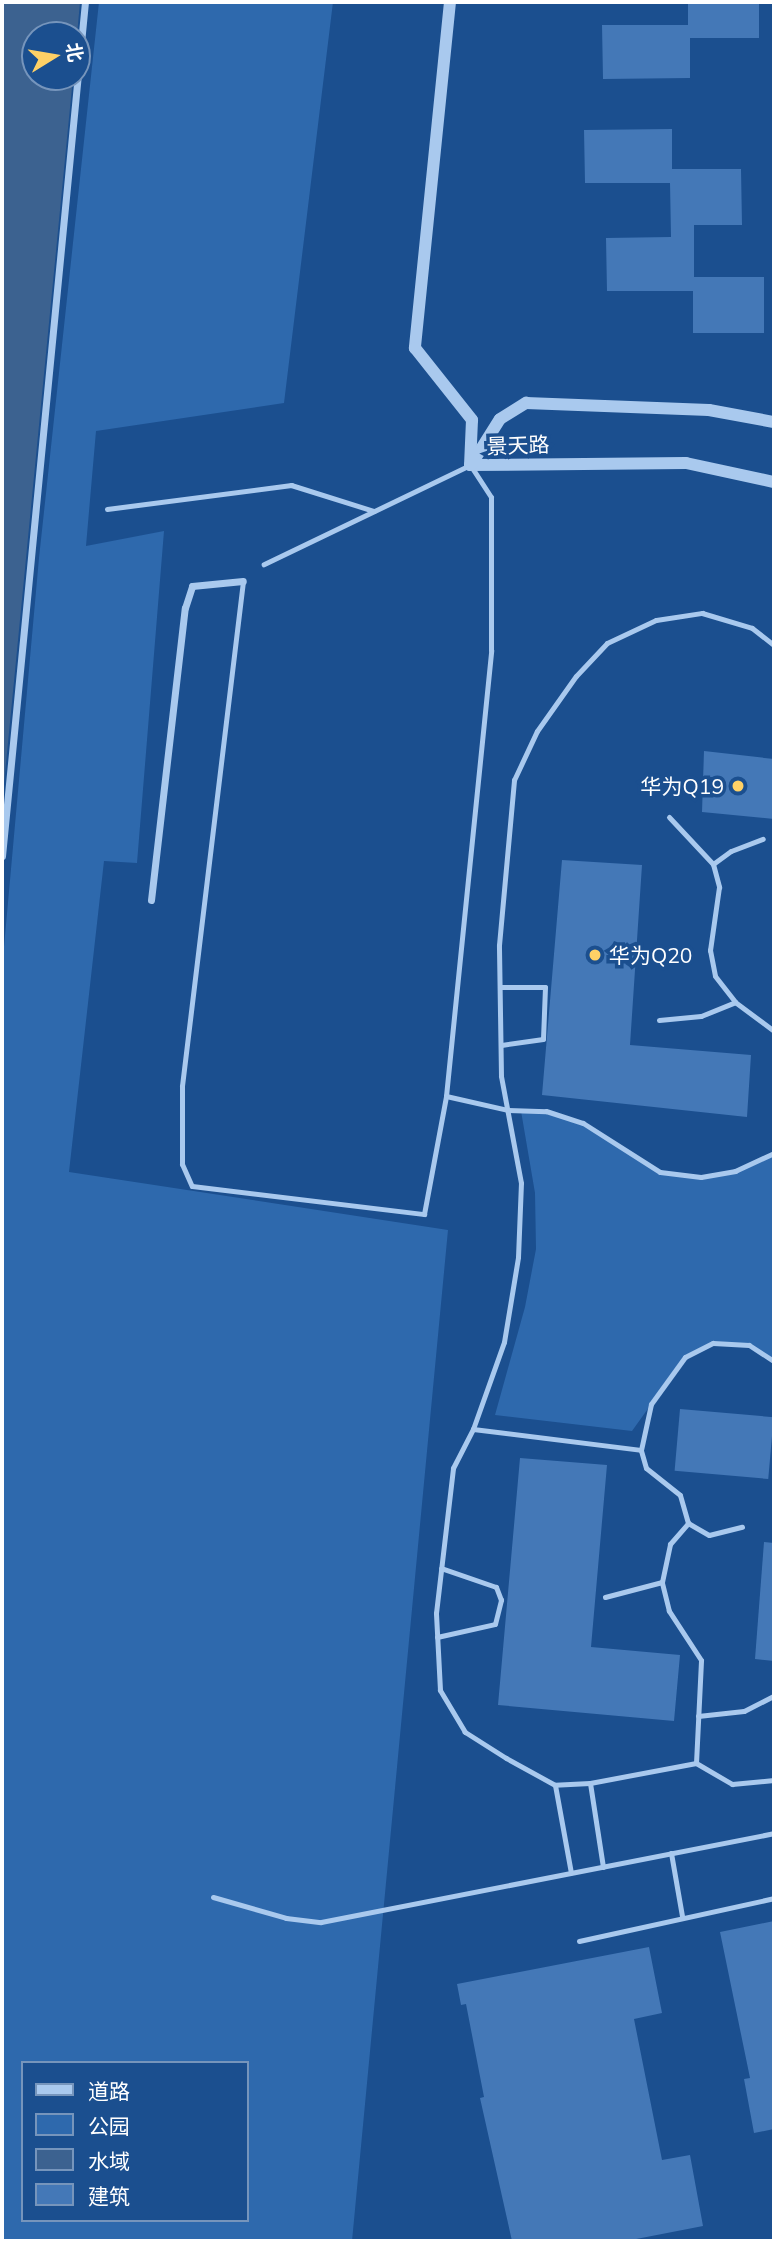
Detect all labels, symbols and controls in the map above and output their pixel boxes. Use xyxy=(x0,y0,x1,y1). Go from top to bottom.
north arrow xyxy=(21,21,91,91)
text: 北 xyxy=(61,41,88,64)
street label: 景天路 xyxy=(486,431,550,459)
place label: 华为Q19 xyxy=(641,773,724,799)
marker: 华为Q19 xyxy=(730,778,746,794)
place label: 华为Q20 xyxy=(609,942,692,968)
marker: 华为Q20 xyxy=(587,947,603,963)
legend xyxy=(21,2061,248,2222)
text: 道路 xyxy=(88,2078,130,2104)
text: 公园 xyxy=(88,2113,130,2139)
text: 水域 xyxy=(88,2148,130,2174)
text: 建筑 xyxy=(88,2183,130,2209)

